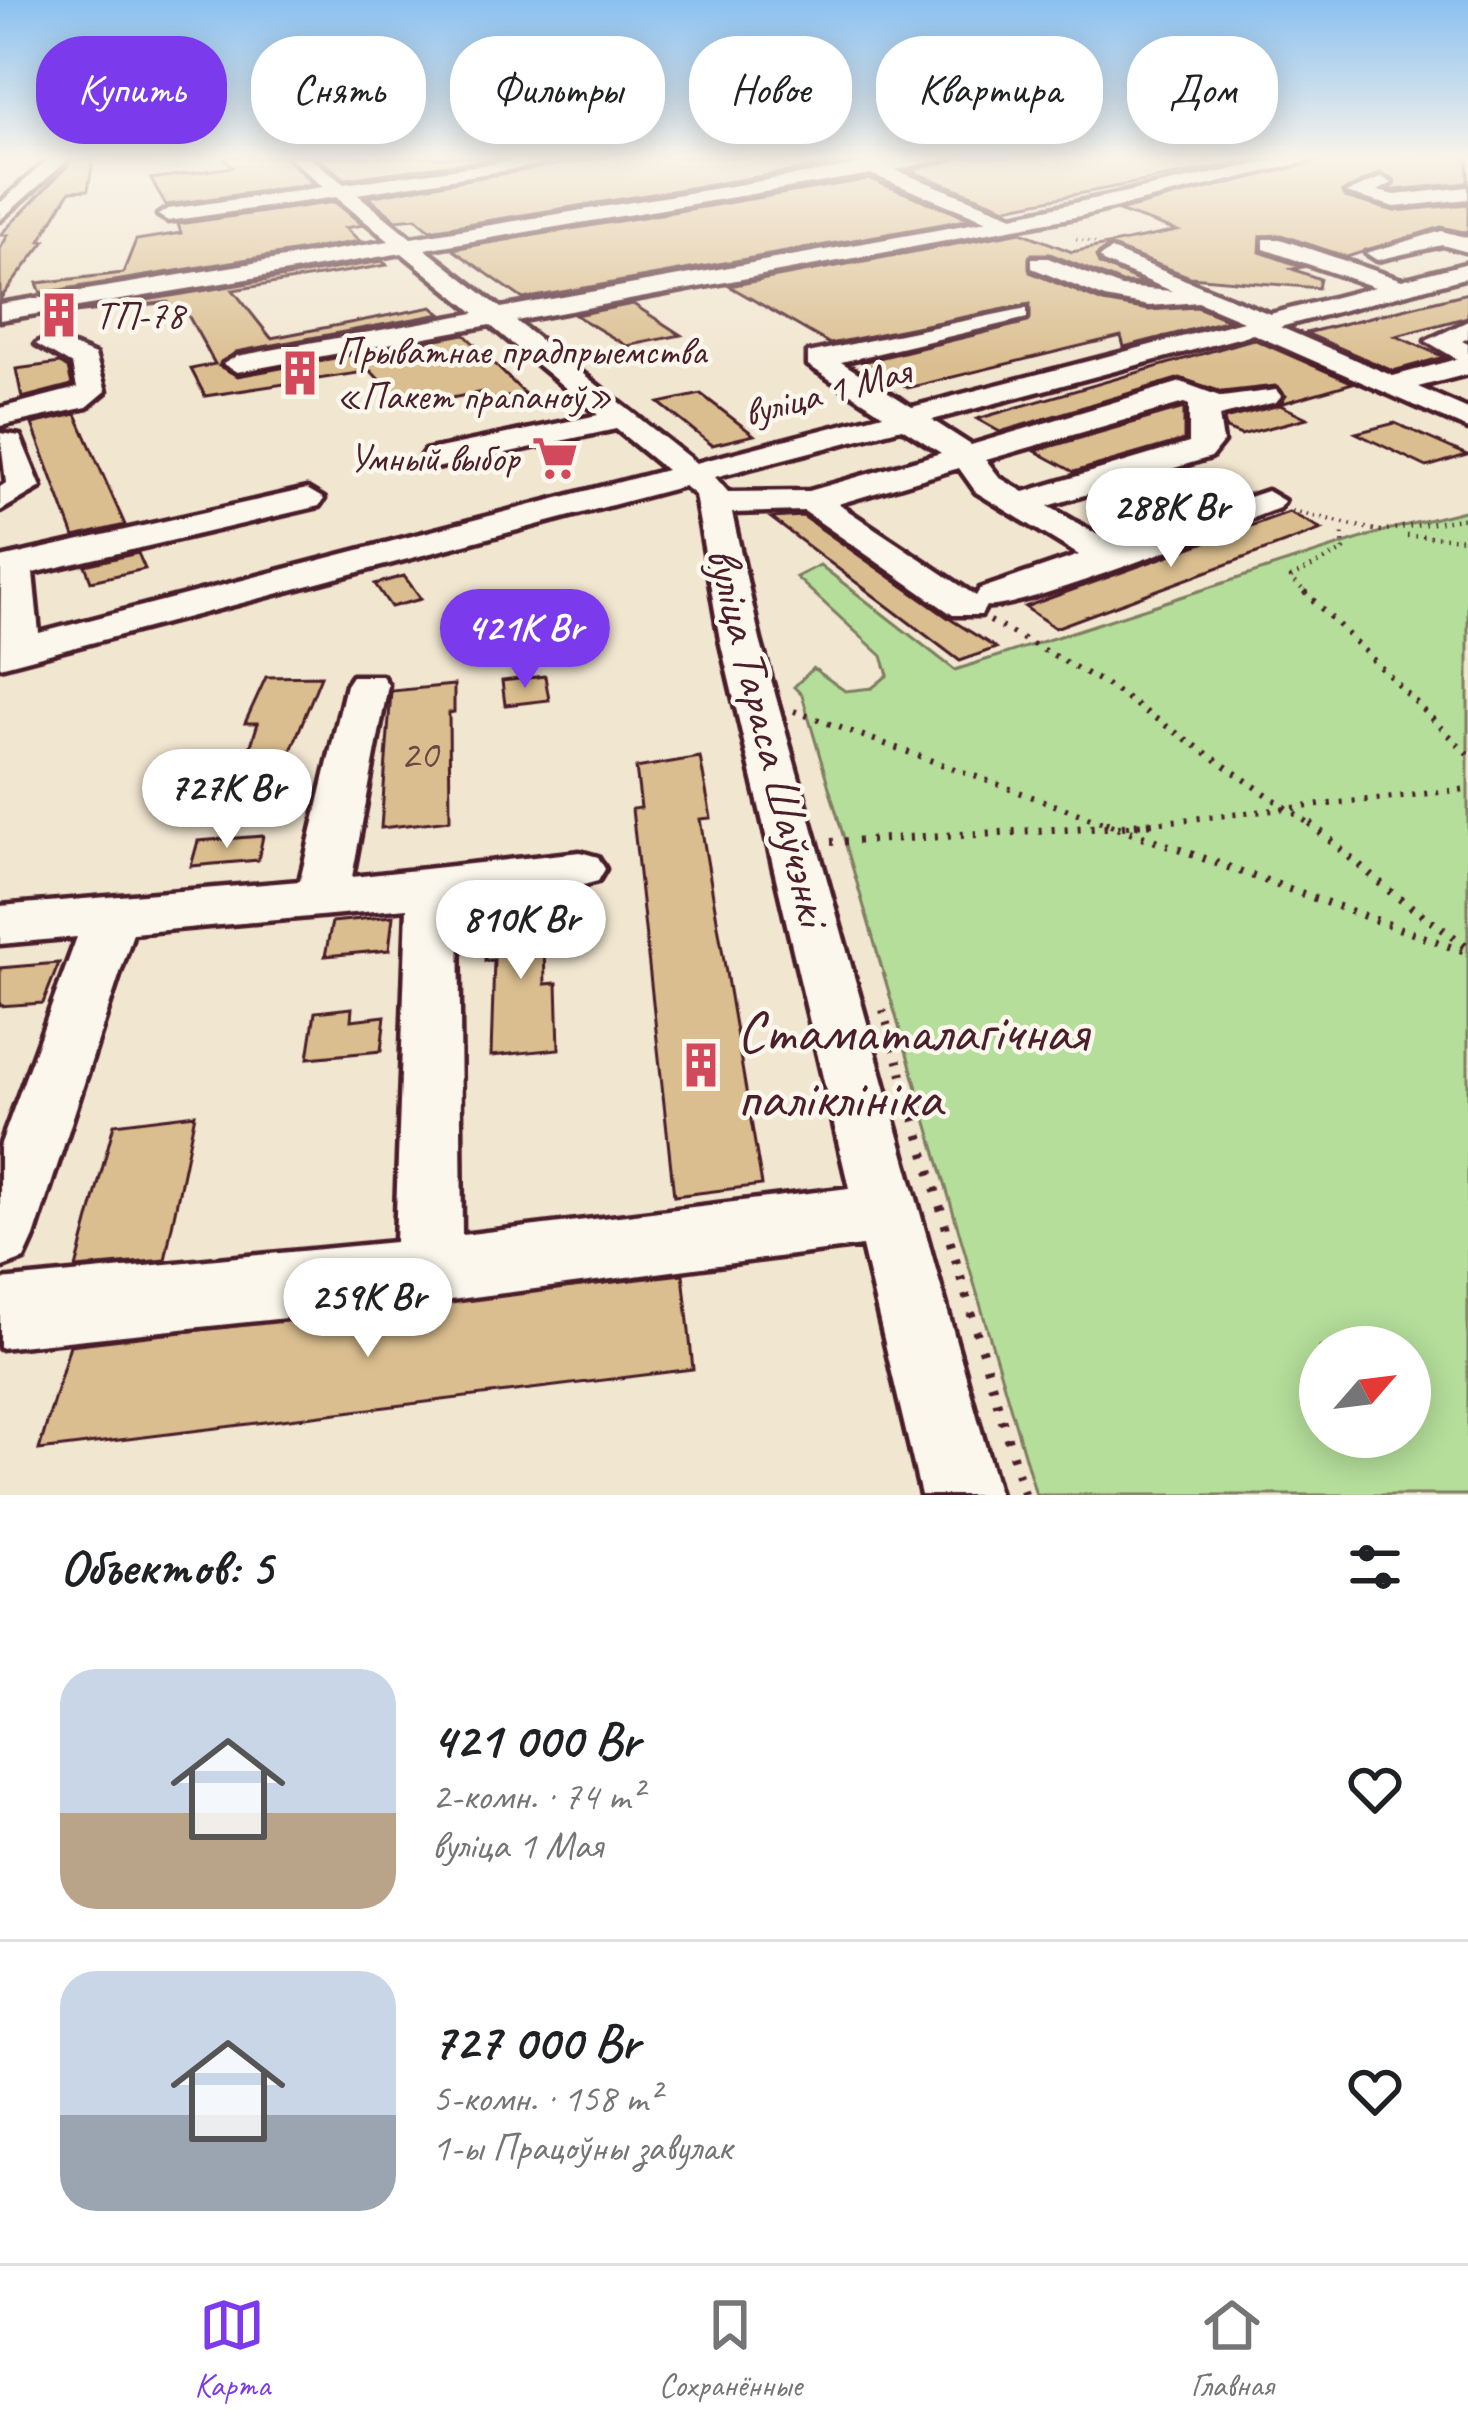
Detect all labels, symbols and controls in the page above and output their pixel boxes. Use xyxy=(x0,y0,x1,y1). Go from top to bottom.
chip: Купить xyxy=(36,36,227,144)
chip: Снять xyxy=(251,36,426,144)
chip: Фильтры xyxy=(450,36,665,144)
chip: Новое xyxy=(689,36,852,144)
chip: Квартира xyxy=(876,36,1103,144)
chip: Дом xyxy=(1127,36,1278,144)
building icon: ТП-78 xyxy=(34,290,84,340)
place label: ТП-78 xyxy=(95,291,188,340)
place label: Прыватнае прадпрыемства «Пакет прапаноў» xyxy=(336,327,709,421)
street label: вуліца 1 Мая xyxy=(738,346,918,438)
building icon: Прыватнае прадпрыемства «Пакет прапаноў» xyxy=(275,348,325,398)
supermarket icon: Умный выбор xyxy=(530,433,580,483)
place label: Умный выбор xyxy=(349,434,521,483)
pin: 288K Br xyxy=(1060,468,1282,570)
text: 288K Br xyxy=(1113,482,1229,531)
street label: вуліца Тараса Шаўчэнкі xyxy=(693,541,846,936)
pin: 421K Br xyxy=(414,589,636,691)
text: 421K Br xyxy=(467,603,583,652)
house number: 20 xyxy=(400,728,441,781)
pin: 727K Br xyxy=(116,749,338,851)
text: 727K Br xyxy=(169,763,285,812)
pin: 810K Br xyxy=(410,880,632,982)
text: 810K Br xyxy=(463,894,579,943)
place label: Стаматалагічная паліклініка xyxy=(737,996,1092,1134)
building icon: Стаматалагічная паліклініка xyxy=(676,1040,726,1090)
pin: 259K Br xyxy=(257,1258,479,1360)
text: 259K Br xyxy=(310,1272,426,1321)
north arrow xyxy=(1299,1326,1431,1458)
map controls xyxy=(1299,1326,1431,1458)
icon: filters xyxy=(1342,1534,1408,1600)
text: Объектов: 5 xyxy=(60,1535,272,1599)
text: 421 000 Br xyxy=(432,1708,639,1772)
icon: home xyxy=(156,1717,300,1861)
icon: heart xyxy=(1342,1756,1408,1822)
text: 2-комн. · 74 m² xyxy=(432,1772,642,1821)
text: вуліца 1 Мая xyxy=(432,1821,602,1870)
text: 727 000 Br xyxy=(432,2010,639,2074)
icon: home xyxy=(156,2019,300,2163)
icon: heart xyxy=(1342,2058,1408,2124)
text: 5-комн. · 158 m² xyxy=(432,2074,660,2123)
text: 1-ы Працоўны завулак xyxy=(432,2123,732,2172)
tab: Карта xyxy=(194,2292,270,2406)
tab: Сохранённые xyxy=(659,2292,802,2406)
tab: Главная xyxy=(1191,2292,1274,2406)

